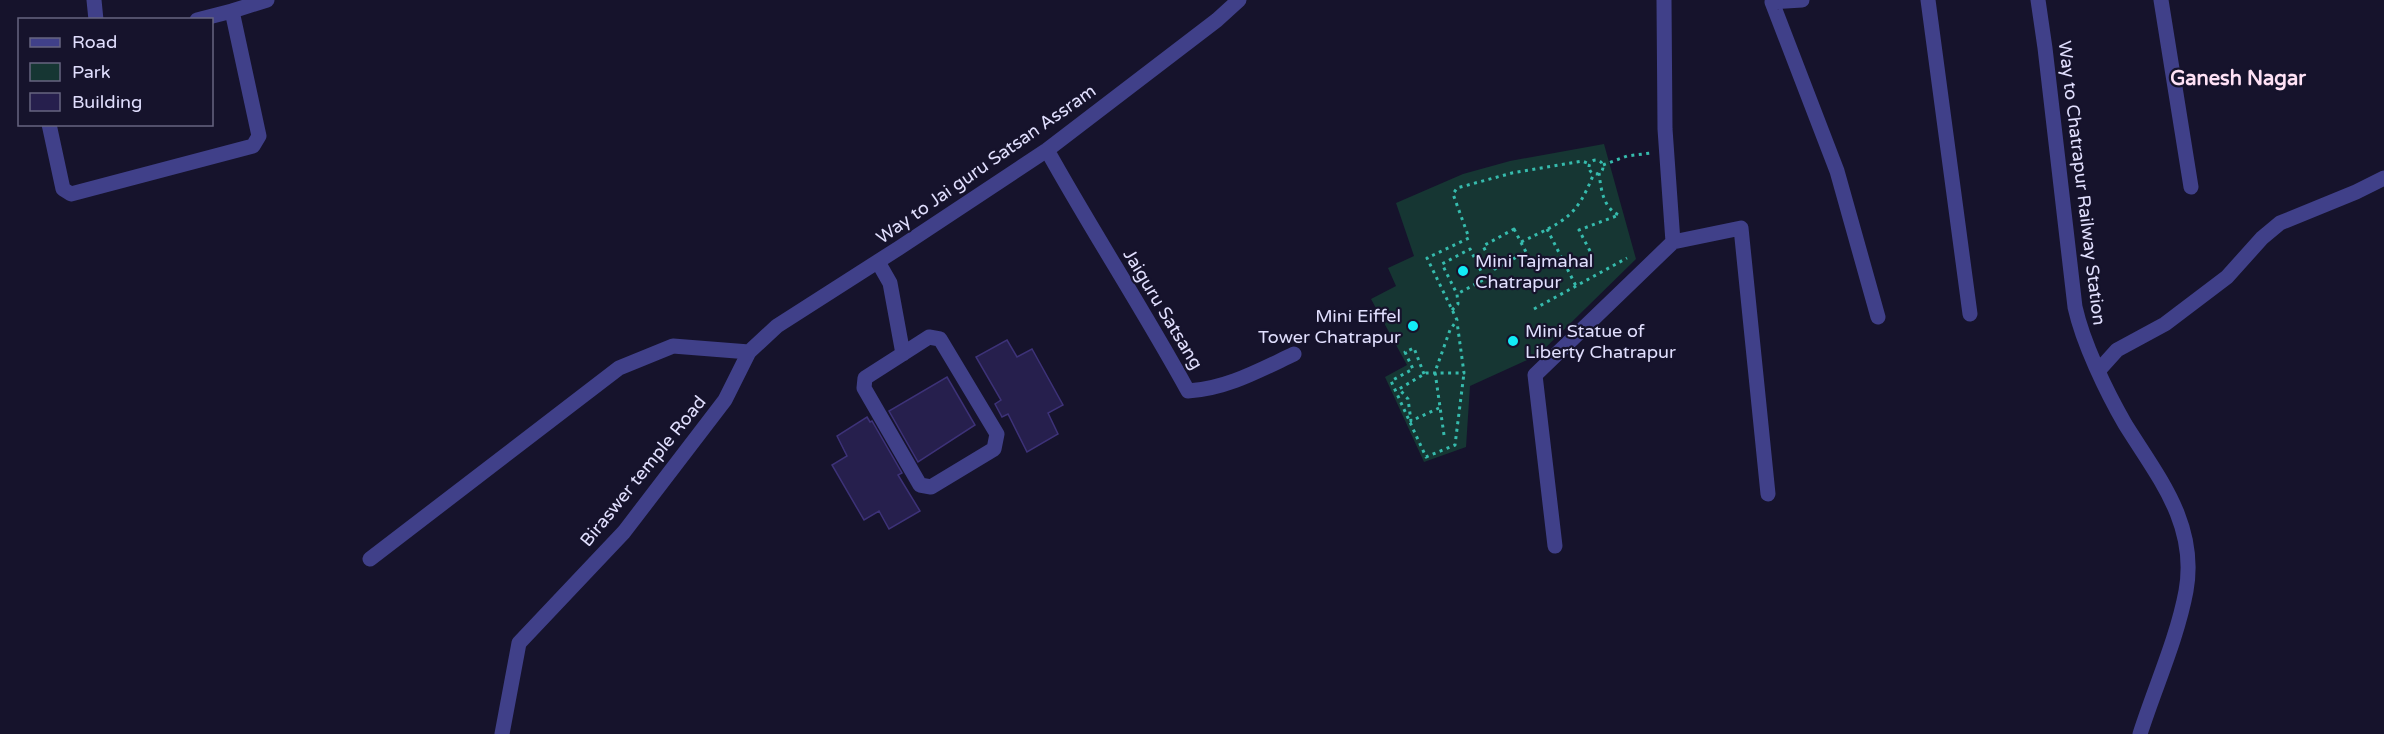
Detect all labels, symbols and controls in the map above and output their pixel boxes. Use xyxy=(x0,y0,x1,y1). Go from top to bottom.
legend xyxy=(18,18,213,126)
text: Road xyxy=(72,31,117,53)
street label: Way to Chatrapur Railway Station xyxy=(2054,40,2110,326)
text: Park xyxy=(72,61,111,83)
district label: Ganesh Nagar xyxy=(2170,67,2306,91)
street label: Way to Jai guru Satsan Assram xyxy=(872,80,1100,248)
text: Building xyxy=(72,91,142,113)
street label: Jaiguru Satsang xyxy=(1118,245,1208,373)
place label: Mini Tajmahal Chatrapur xyxy=(1475,250,1593,293)
marker: Mini Tajmahal Chatrapur xyxy=(1456,264,1470,278)
place label: Mini Eiffel Tower Chatrapur xyxy=(1258,305,1401,348)
marker: Mini Eiffel Tower Chatrapur xyxy=(1406,319,1420,333)
place label: Mini Statue of Liberty Chatrapur xyxy=(1525,320,1676,363)
marker: Mini Statue of Liberty Chatrapur xyxy=(1506,334,1520,348)
street label: Biraswer temple Road xyxy=(575,391,711,551)

